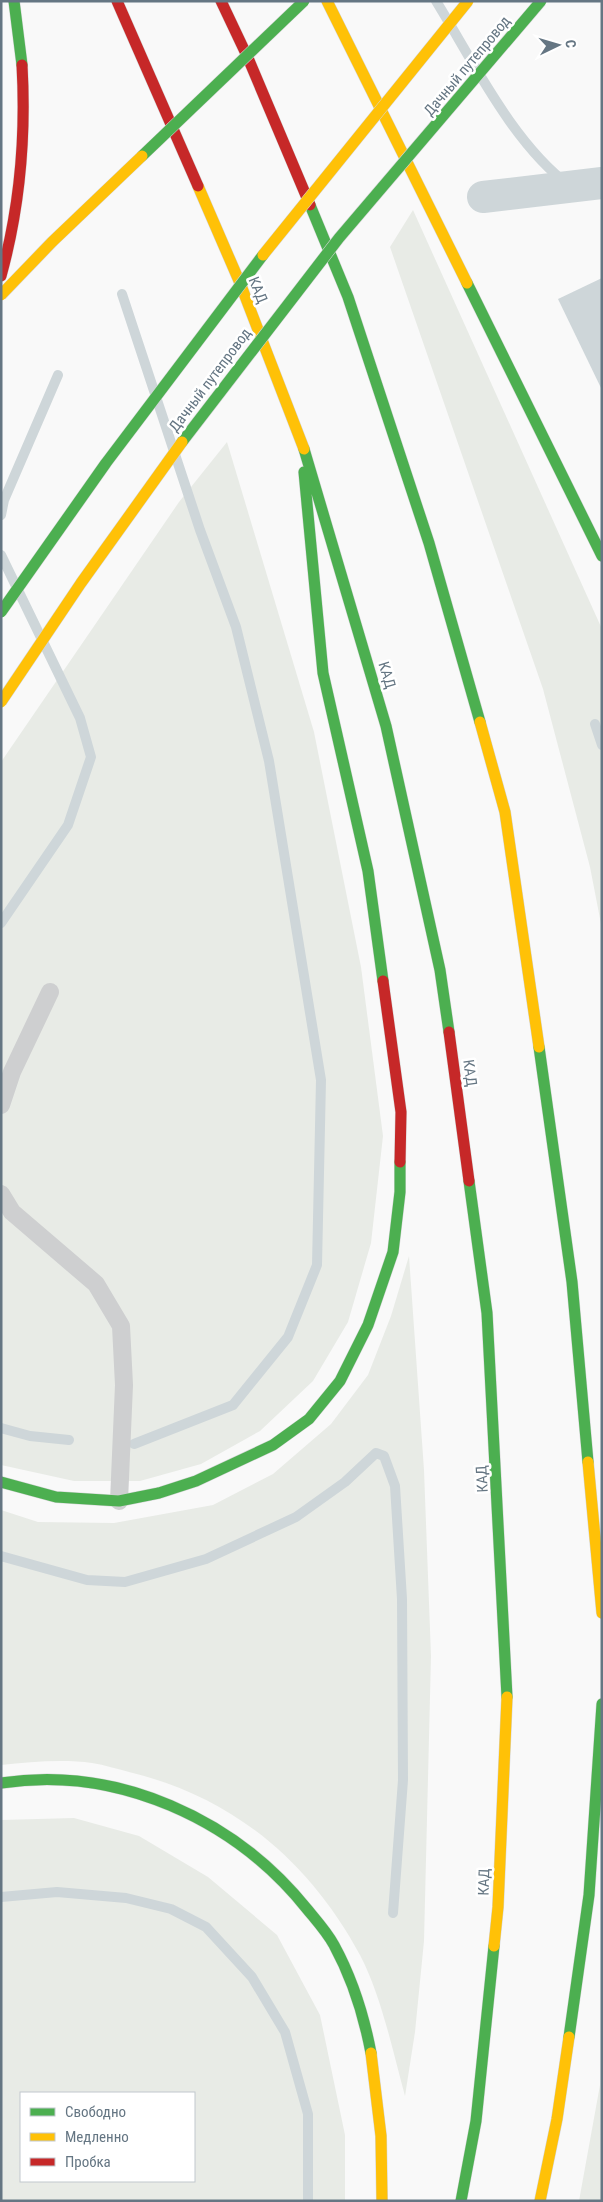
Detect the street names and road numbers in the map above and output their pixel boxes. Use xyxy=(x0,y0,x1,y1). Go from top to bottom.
street label: Дачный путепровод xyxy=(420,12,514,120)
street label: КАД xyxy=(245,274,271,306)
street label: Дачный путепровод xyxy=(165,325,255,435)
street label: КАД xyxy=(374,659,400,691)
street label: КАД xyxy=(459,1058,481,1088)
street label: КАД xyxy=(472,1465,492,1493)
street label: КАД xyxy=(475,1868,493,1896)

